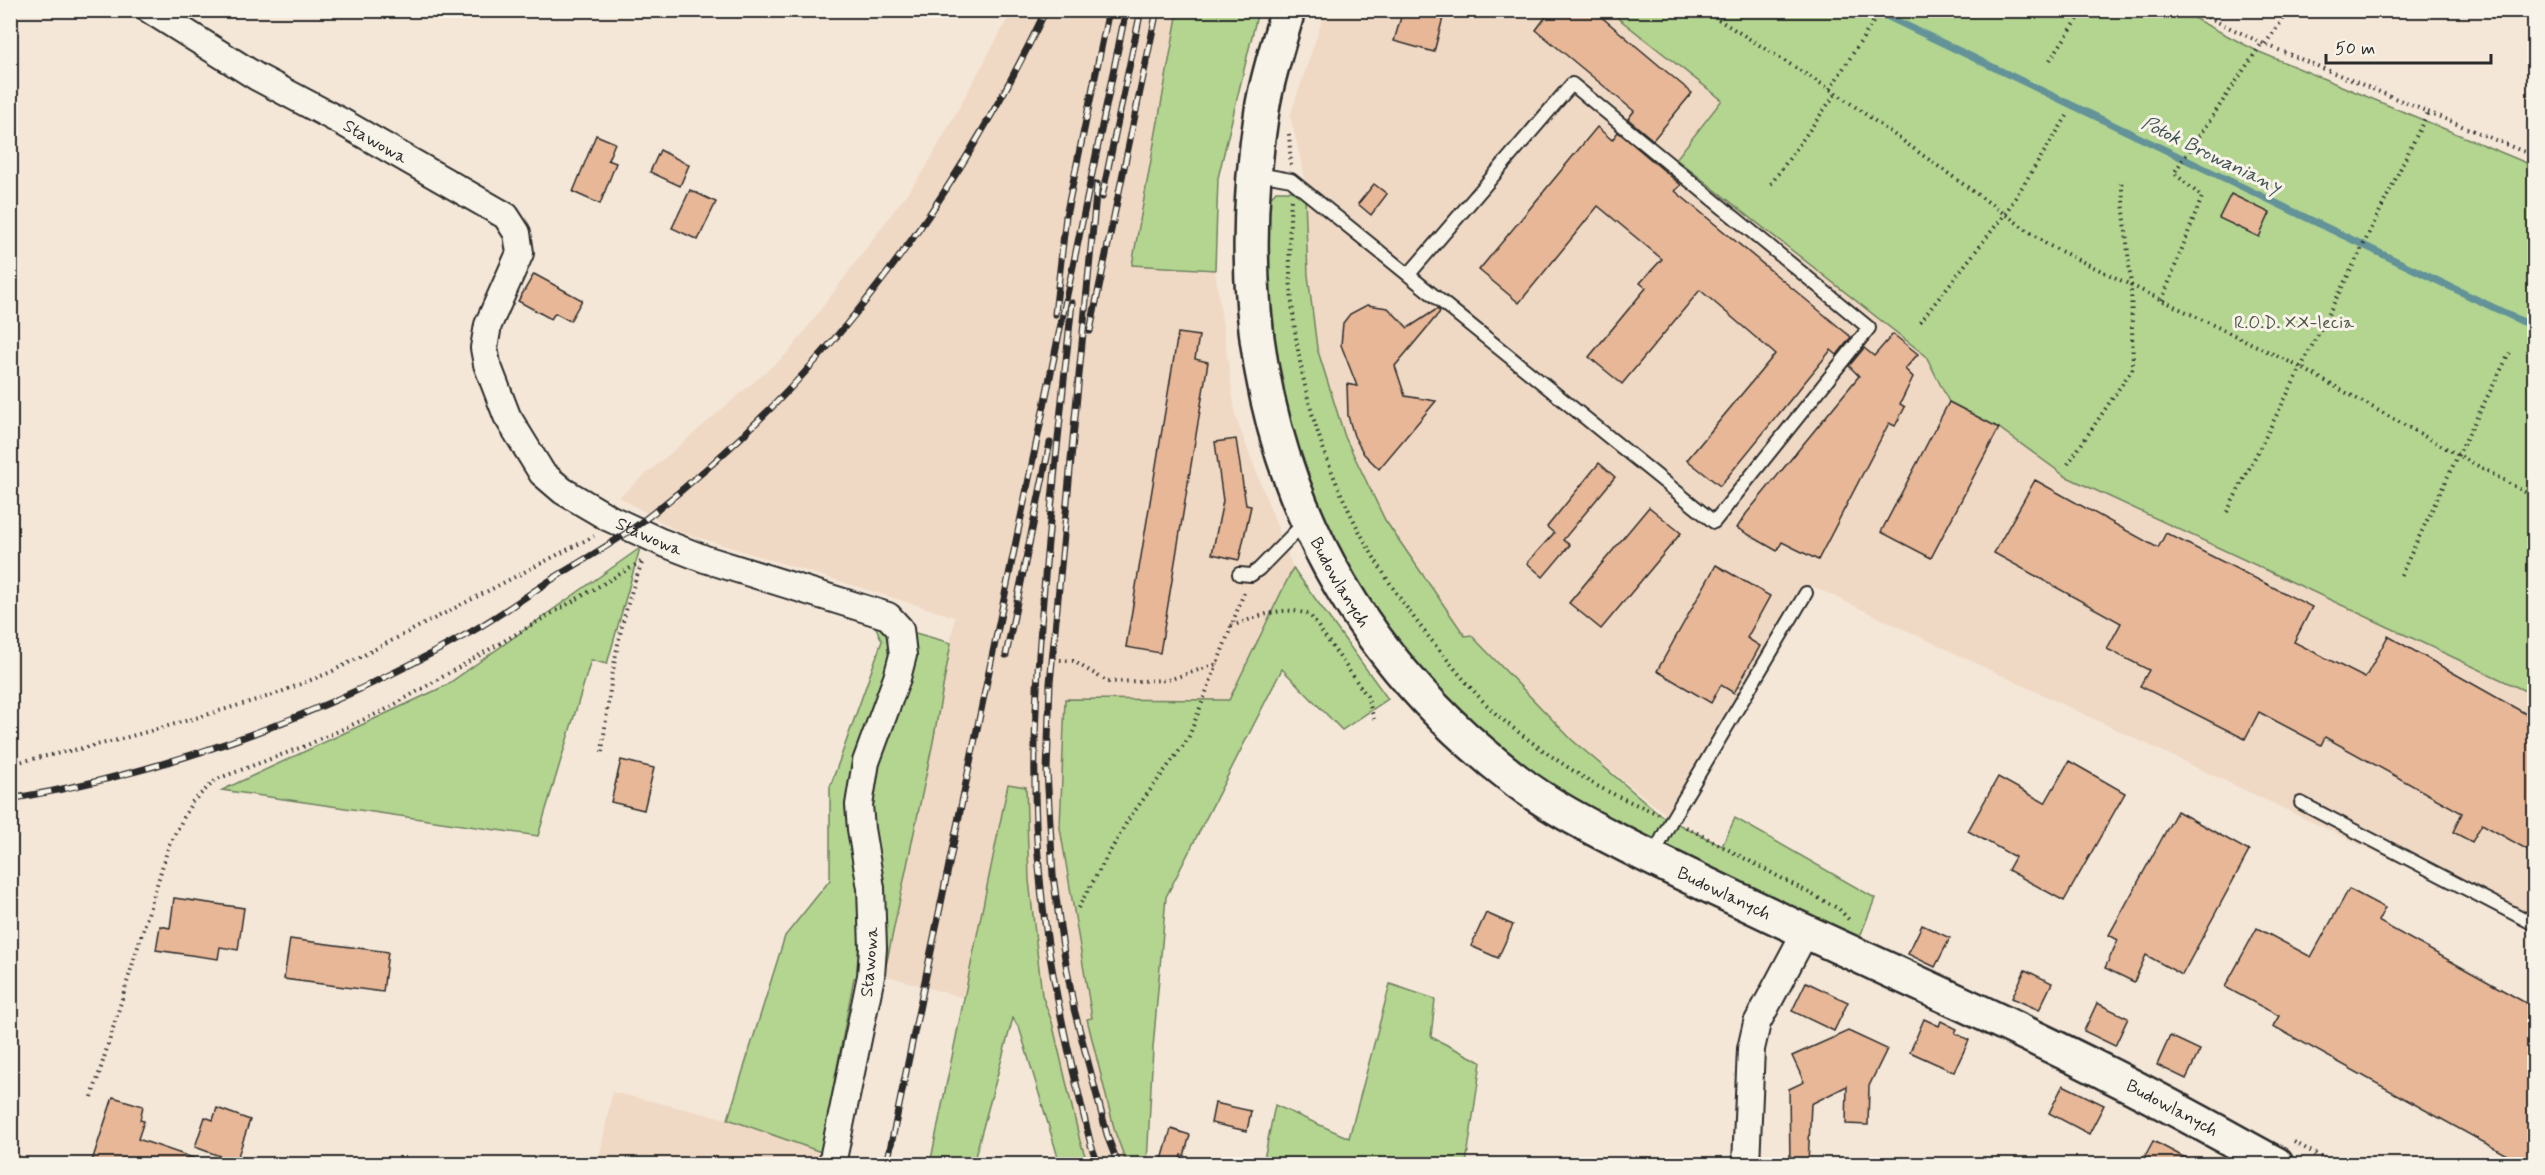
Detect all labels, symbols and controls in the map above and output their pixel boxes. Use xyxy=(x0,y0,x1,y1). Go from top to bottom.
scale bar xyxy=(2326,27,2491,65)
text: 50 m xyxy=(2335,37,2375,61)
water label: Potok Browaniany xyxy=(2137,110,2287,202)
street label: Stawowa xyxy=(338,114,412,170)
park label: R.O.D. XX-lecia xyxy=(2234,311,2354,335)
street label: Stawowa xyxy=(612,512,686,562)
street label: Budowlanych xyxy=(1304,533,1375,633)
street label: Budowlanych xyxy=(1673,861,1775,926)
street label: Stawowa xyxy=(855,926,885,998)
street label: Budowlanych xyxy=(2122,1074,2222,1143)

